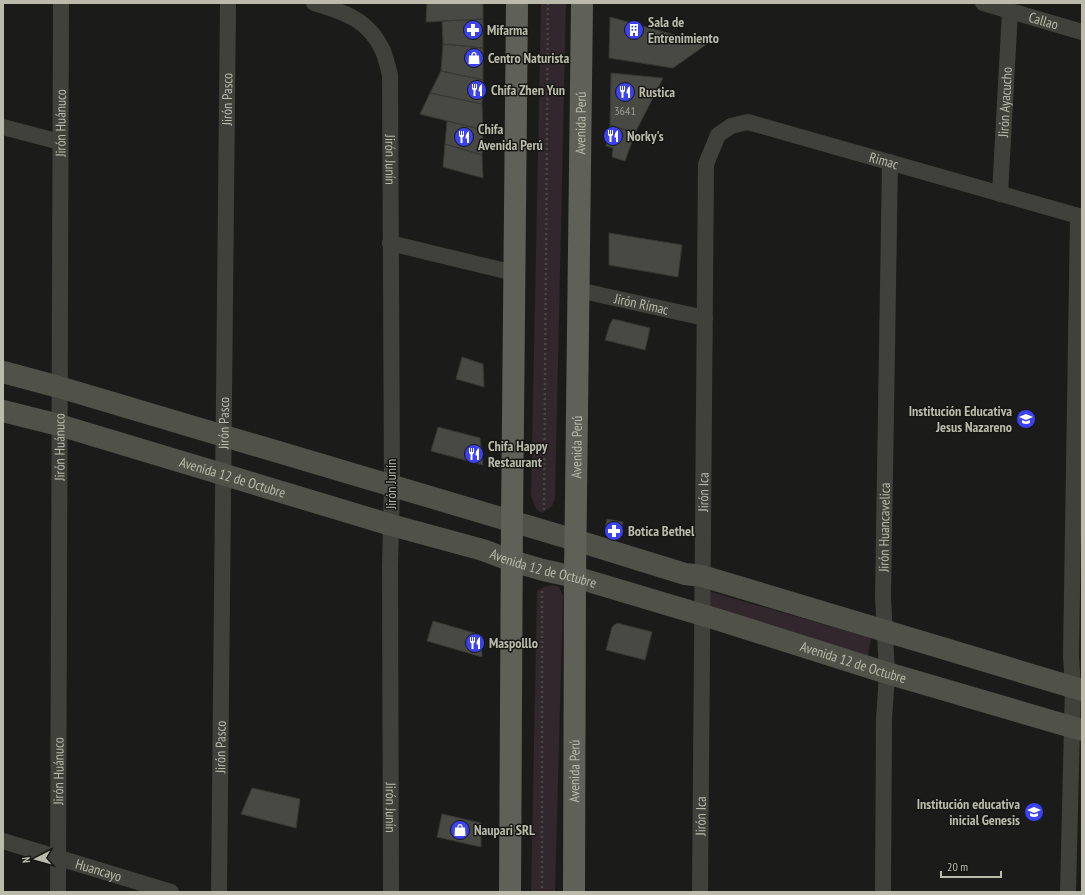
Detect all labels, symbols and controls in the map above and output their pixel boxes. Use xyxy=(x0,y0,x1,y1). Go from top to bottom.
street label: Callao xyxy=(1027,8,1060,34)
place label: Sala de Entrenimiento xyxy=(648,13,719,47)
pharmacy icon: Mifarma xyxy=(462,19,484,41)
building icon: Sala de Entrenimiento xyxy=(623,19,645,41)
place label: Mifarma xyxy=(487,21,528,39)
shop icon: Centro Naturista xyxy=(463,47,485,69)
place label: Centro Naturista xyxy=(488,49,569,67)
street label: Jirón Ayacucho xyxy=(994,66,1016,139)
street label: Jirón Pasco xyxy=(218,73,236,126)
restaurant icon: Chifa Zhen Yun xyxy=(466,79,488,101)
place label: Chifa Zhen Yun xyxy=(491,81,565,99)
restaurant icon: Rustica xyxy=(614,81,636,103)
place label: Rustica xyxy=(639,83,675,101)
street label: Jirón Huánuco xyxy=(51,89,70,158)
street label: Avenida Perú xyxy=(571,91,590,155)
house number: 3641 xyxy=(614,103,636,118)
place label: Chifa Avenida Perú xyxy=(477,120,543,154)
restaurant icon: Norky's xyxy=(602,125,624,147)
restaurant icon: Chifa Avenida Perú xyxy=(453,126,475,148)
place label: Norky's xyxy=(627,127,664,145)
street label: Jirón Junín xyxy=(381,133,400,185)
street label: Rimac xyxy=(867,148,901,173)
street label: Jirón Rímac xyxy=(612,289,670,319)
street label: Jirón Pasco xyxy=(214,397,233,450)
place label: Institución Educativa Jesus Nazareno xyxy=(909,402,1012,436)
school or university icon: Institución Educativa Jesus Nazareno xyxy=(1015,408,1037,430)
street label: Jirón Huánuco xyxy=(50,413,69,482)
street label: Avenida Perú xyxy=(567,415,586,479)
place label: Chifa Happy Restaurant xyxy=(488,437,548,471)
restaurant icon: Chifa Happy Restaurant xyxy=(463,443,485,465)
street label: Avenida 12 de Octubre xyxy=(177,453,288,502)
street label: Jirón Junín xyxy=(382,459,400,510)
street label: Jirón Ica xyxy=(694,472,712,513)
street label: Jirón Huancavelica xyxy=(874,482,894,573)
pharmacy icon: Botica Bethel xyxy=(603,520,625,542)
place label: Botica Bethel xyxy=(628,522,695,540)
street label: Avenida 12 de Octubre xyxy=(487,544,599,592)
restaurant icon: Maspolllo xyxy=(464,632,486,654)
place label: Maspolllo xyxy=(489,634,538,652)
street label: Avenida 12 de Octubre xyxy=(798,637,909,687)
street label: Jirón Pasco xyxy=(211,721,230,774)
street label: Jirón Huánuco xyxy=(49,737,68,806)
street label: Avenida Perú xyxy=(565,740,583,802)
street label: Jirón Junín xyxy=(382,781,400,833)
place label: Institución educativa inicial Genesis xyxy=(917,795,1020,829)
street label: Jirón Ica xyxy=(691,796,710,837)
school or university icon: Institución educativa inicial Genesis xyxy=(1023,801,1045,823)
shop icon: Naupari SRL xyxy=(449,819,471,841)
place label: Naupari SRL xyxy=(474,821,535,839)
north arrow xyxy=(16,839,56,879)
scale bar xyxy=(941,853,1001,879)
street label: Huancayo xyxy=(73,855,124,886)
text: N xyxy=(19,856,33,864)
text: 20 m xyxy=(947,859,968,874)

